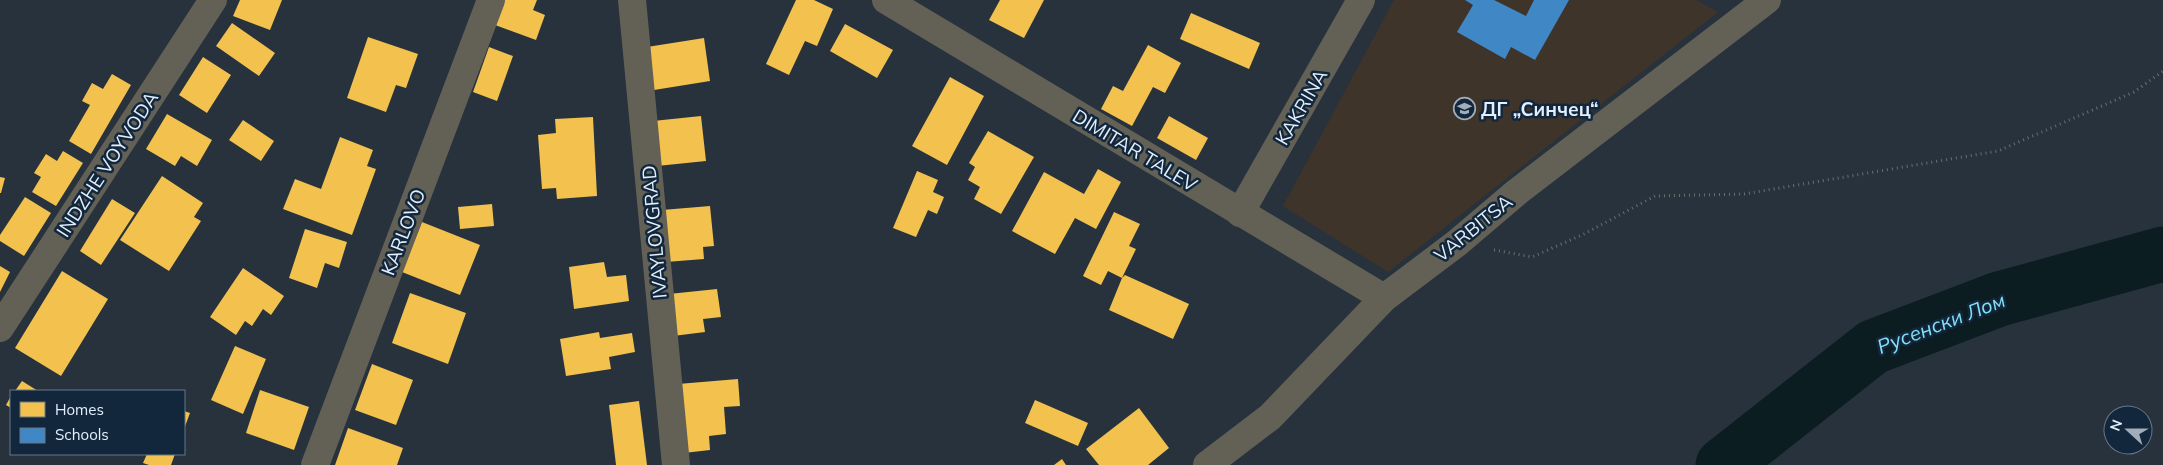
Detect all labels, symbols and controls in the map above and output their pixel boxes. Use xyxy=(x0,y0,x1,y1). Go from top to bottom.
street label: KAKRINA xyxy=(1270,65,1332,149)
street label: INDZHE VOYVODA xyxy=(51,87,163,241)
school or university icon: ДГ „Синчец“ xyxy=(1453,97,1477,121)
place label: ДГ „Синчец“ xyxy=(1481,97,1598,121)
street label: DIMITAR TALEV xyxy=(1068,103,1202,197)
street label: IVAYLOVGRAD xyxy=(636,164,672,300)
street label: KARLOVO xyxy=(376,186,430,278)
street label: VARBITSA xyxy=(1429,189,1517,267)
water label: Русенски Лом xyxy=(1873,287,2009,359)
legend xyxy=(10,390,185,455)
text: Homes xyxy=(55,400,104,419)
north arrow xyxy=(2103,405,2153,455)
text: N xyxy=(2106,417,2126,434)
text: Schools xyxy=(55,425,109,444)

